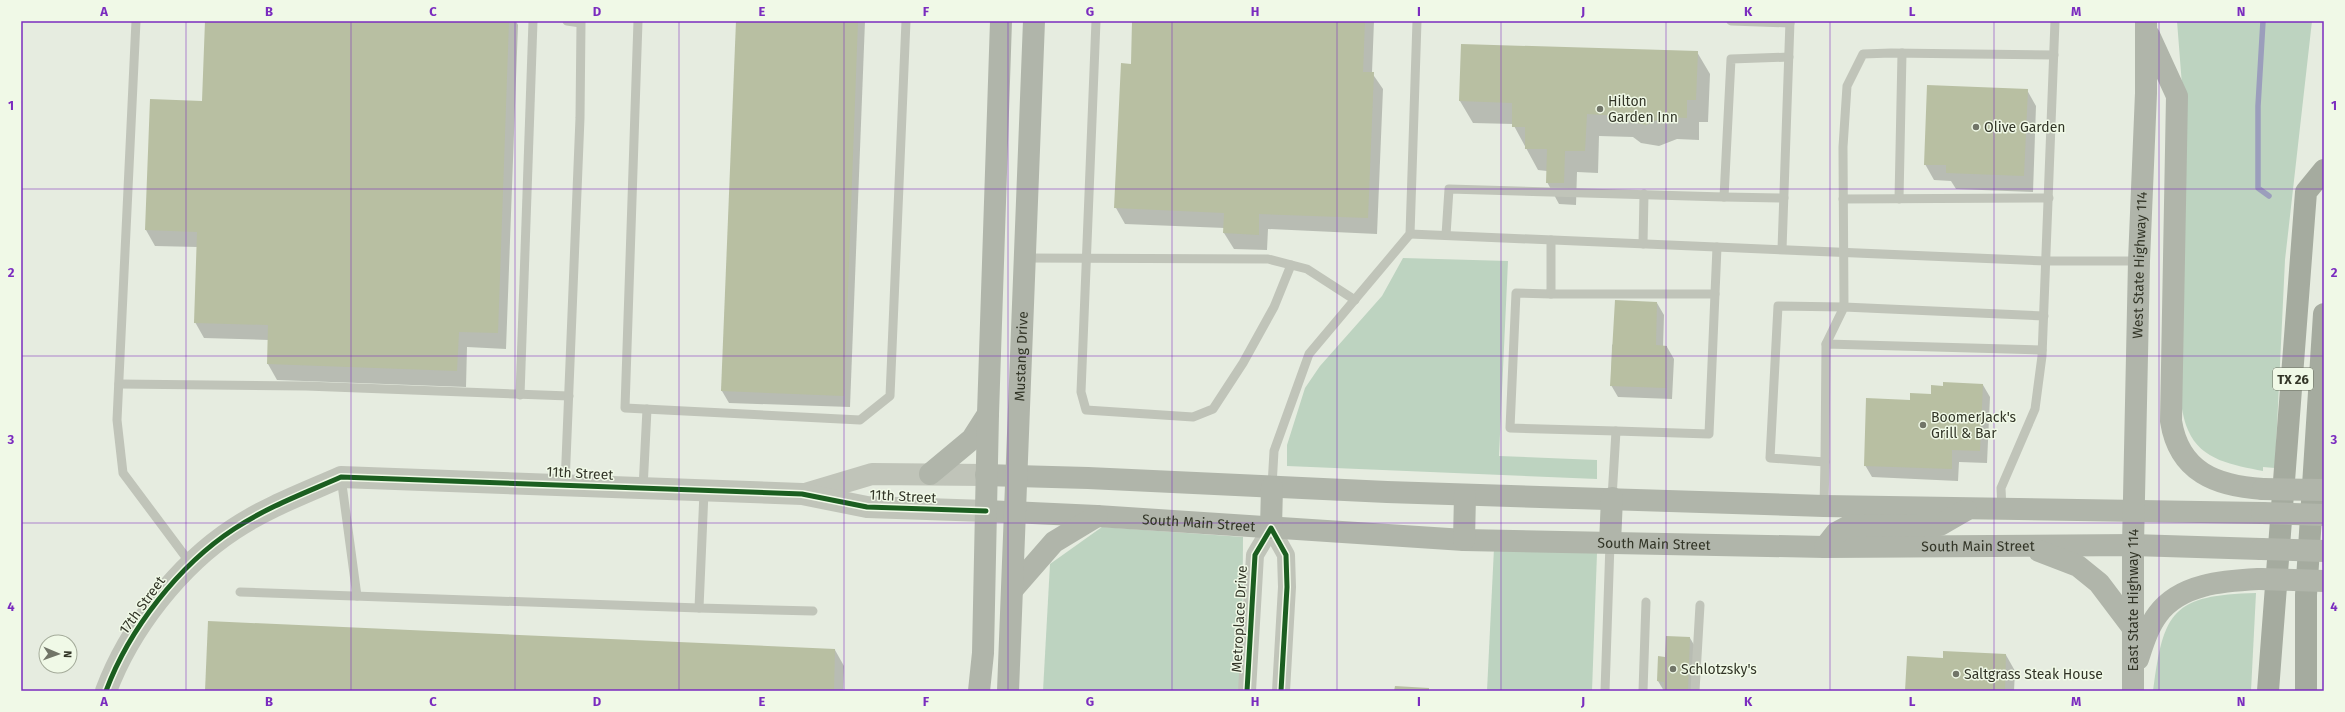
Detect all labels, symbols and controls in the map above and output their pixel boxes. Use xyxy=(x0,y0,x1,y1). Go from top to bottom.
text: A xyxy=(99,4,108,19)
text: B xyxy=(265,4,273,19)
text: C xyxy=(429,4,437,19)
text: D xyxy=(593,4,602,19)
text: E xyxy=(759,4,766,19)
text: F xyxy=(923,4,930,19)
text: G xyxy=(1086,4,1094,19)
text: H xyxy=(1251,4,1259,19)
text: I xyxy=(1417,4,1421,19)
text: J xyxy=(1580,4,1585,19)
text: K xyxy=(1744,4,1753,19)
text: L xyxy=(1909,4,1916,19)
text: M xyxy=(2071,4,2081,19)
text: N xyxy=(2237,4,2245,19)
place label: Hilton Garden Inn xyxy=(1608,93,1678,126)
text: 1 xyxy=(8,98,14,113)
text: 1 xyxy=(2331,98,2337,113)
marker: Hilton Garden Inn xyxy=(1595,104,1605,114)
place label: Olive Garden xyxy=(1984,119,2066,136)
marker: Olive Garden xyxy=(1971,122,1981,132)
street label: West State Highway 114 xyxy=(2129,191,2151,339)
text: 2 xyxy=(8,265,15,280)
text: 2 xyxy=(2331,265,2338,280)
street label: Mustang Drive xyxy=(1011,311,1032,402)
road number: TX 26 xyxy=(2273,368,2313,390)
place label: BoomerJack's Grill & Bar xyxy=(1931,409,2017,442)
marker: BoomerJack's Grill & Bar xyxy=(1918,420,1928,430)
text: 3 xyxy=(7,432,15,447)
text: 3 xyxy=(2330,432,2338,447)
street label: 11th Street xyxy=(546,463,615,484)
street label: 11th Street xyxy=(869,486,938,507)
street label: South Main Street xyxy=(1141,511,1257,535)
street label: East State Highway 114 xyxy=(2125,528,2142,671)
street label: South Main Street xyxy=(1597,535,1712,554)
street label: South Main Street xyxy=(1921,538,2036,555)
street label: Metroplace Drive xyxy=(1228,565,1251,673)
street label: 17th Street xyxy=(116,572,170,637)
text: 4 xyxy=(7,599,15,614)
text: 4 xyxy=(2330,599,2338,614)
north arrow xyxy=(38,634,78,674)
text: N xyxy=(61,650,74,658)
place label: Schlotzsky's xyxy=(1681,661,1757,678)
marker: Schlotzsky's xyxy=(1668,664,1678,674)
place label: Saltgrass Steak House xyxy=(1964,666,2103,683)
marker: Saltgrass Steak House xyxy=(1951,669,1961,679)
text: A xyxy=(99,694,108,709)
text: B xyxy=(265,694,273,709)
text: C xyxy=(429,694,437,709)
text: D xyxy=(593,694,602,709)
text: E xyxy=(759,694,766,709)
text: F xyxy=(923,694,930,709)
text: G xyxy=(1086,694,1094,709)
text: H xyxy=(1251,694,1259,709)
text: I xyxy=(1417,694,1421,709)
text: J xyxy=(1580,694,1585,709)
text: K xyxy=(1744,694,1753,709)
text: L xyxy=(1909,694,1916,709)
text: M xyxy=(2071,694,2081,709)
text: N xyxy=(2237,694,2245,709)

